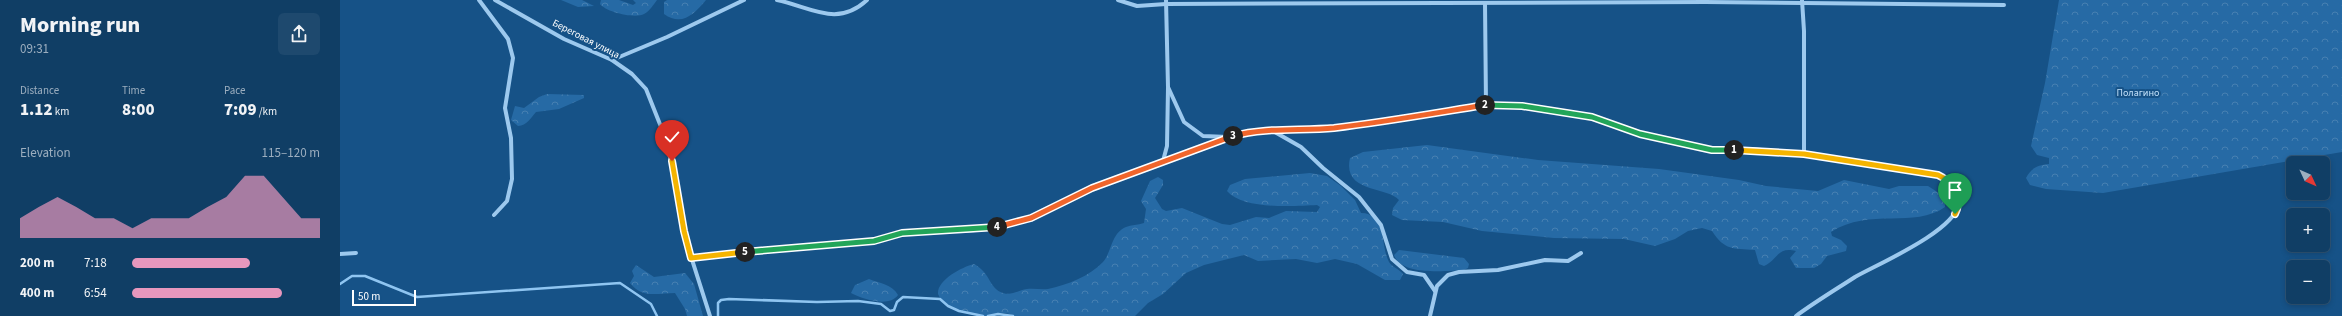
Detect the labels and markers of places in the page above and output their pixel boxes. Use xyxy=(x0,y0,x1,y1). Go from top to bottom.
pin: 2 xyxy=(1475,95,1495,115)
pin xyxy=(655,120,689,161)
pin: 3 xyxy=(1223,126,1243,146)
pin: 1 xyxy=(1724,140,1744,160)
pin xyxy=(1938,173,1972,214)
pin: 4 xyxy=(987,217,1007,237)
pin: 5 xyxy=(735,242,755,262)

